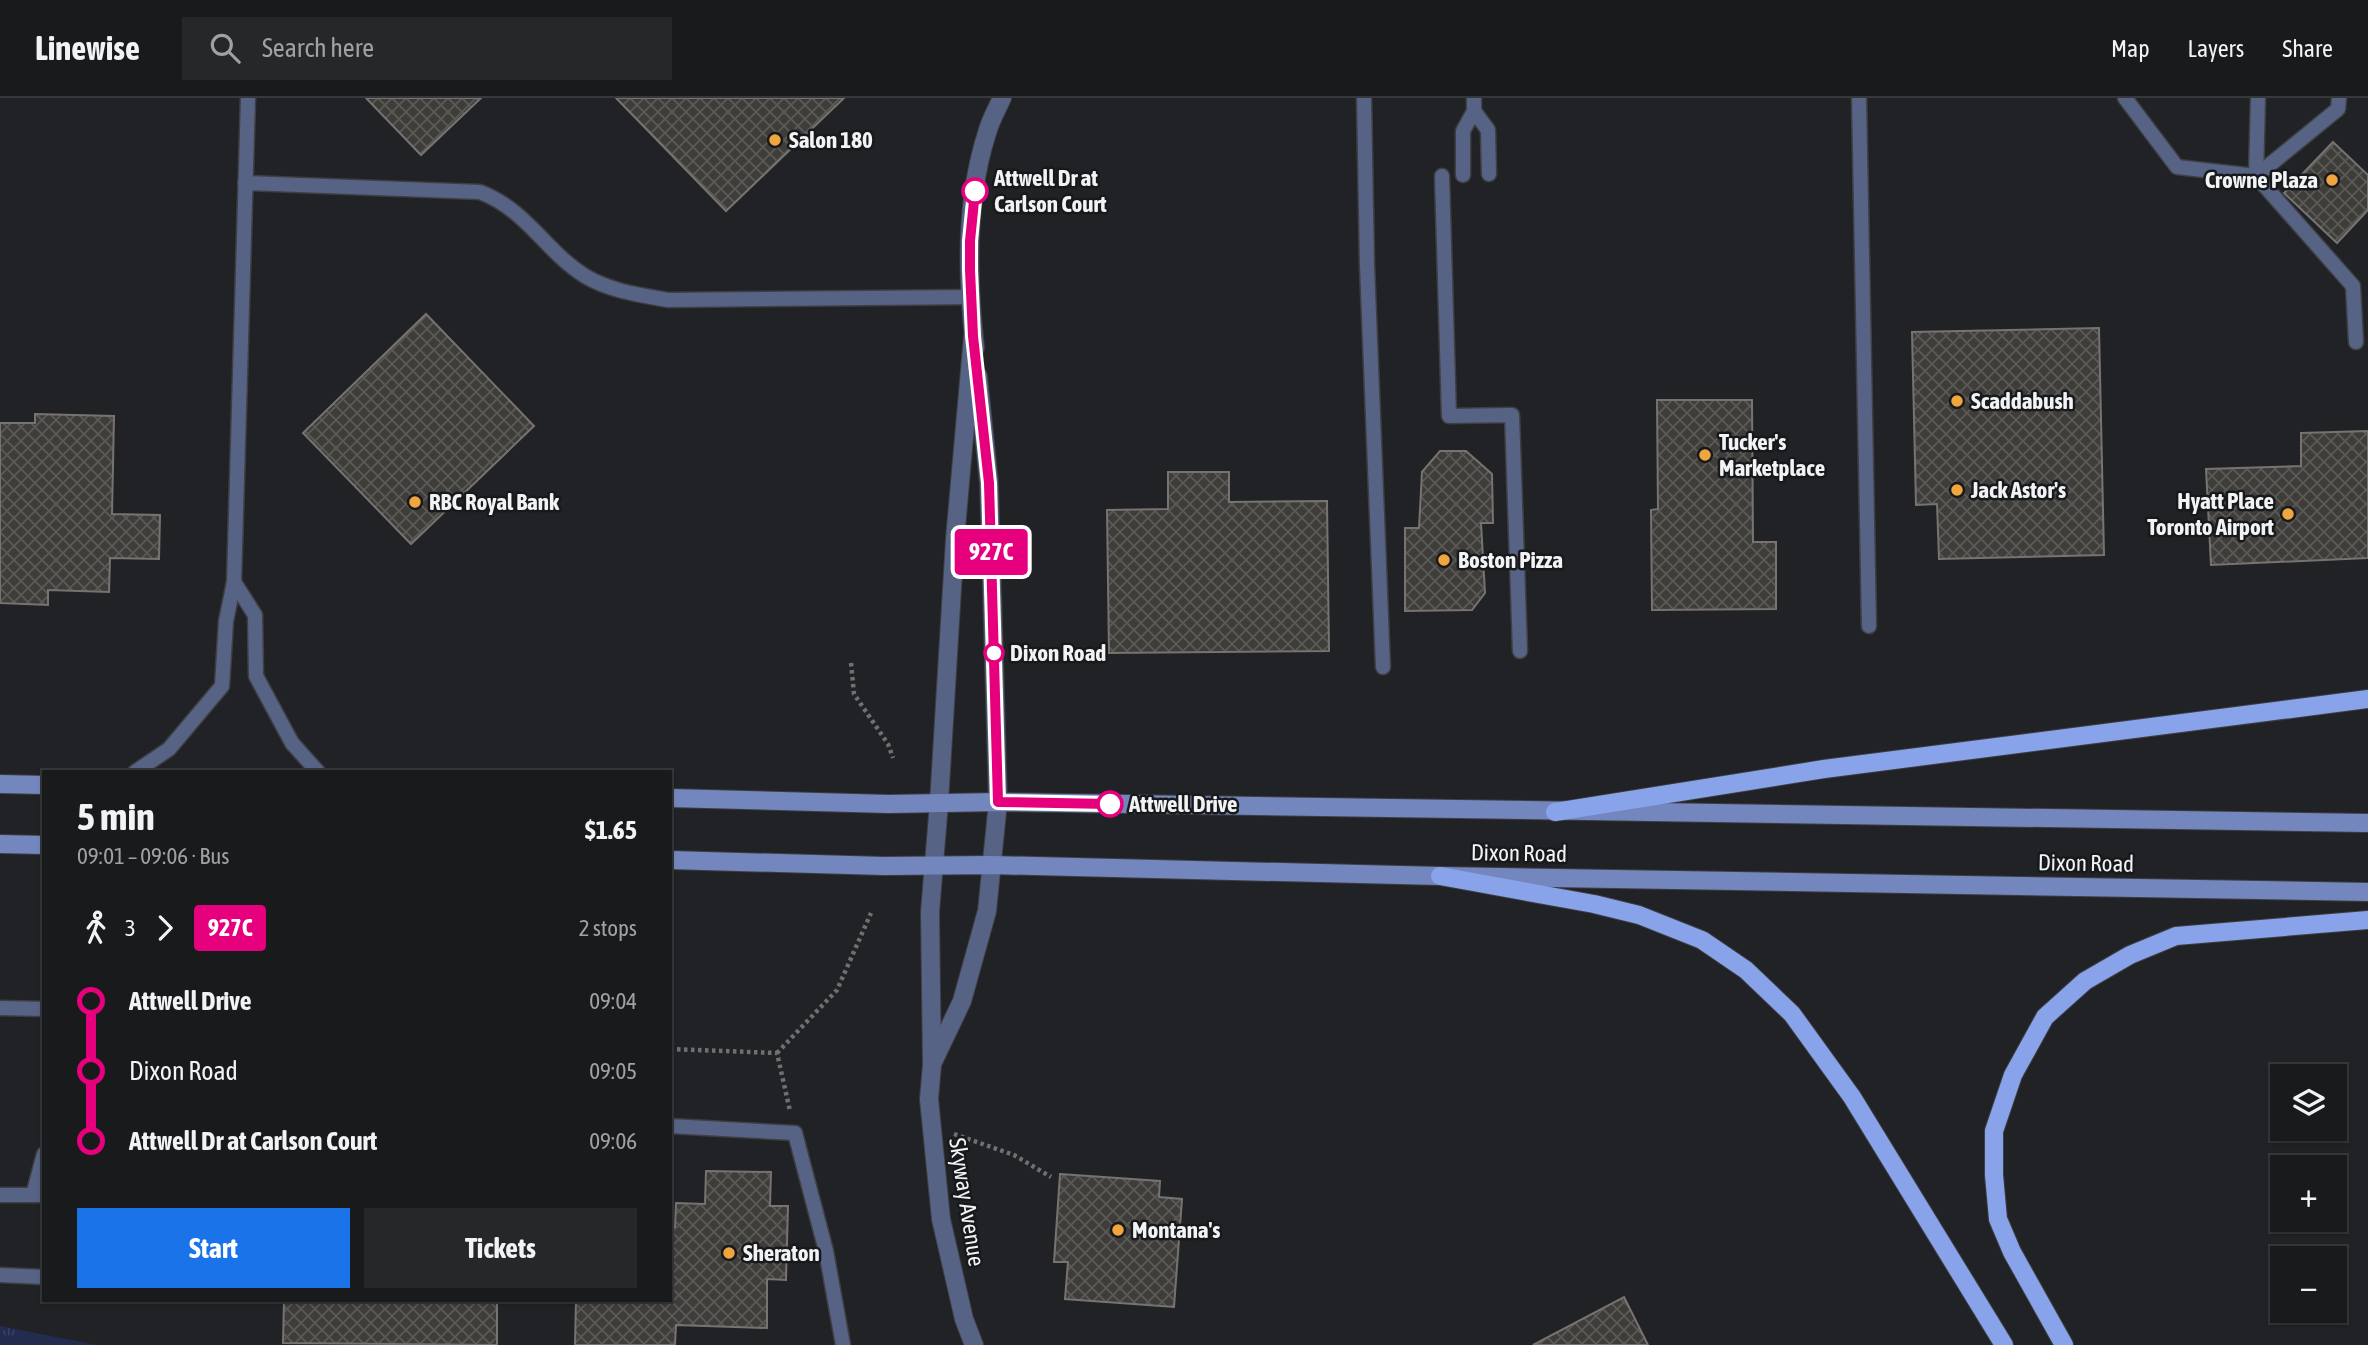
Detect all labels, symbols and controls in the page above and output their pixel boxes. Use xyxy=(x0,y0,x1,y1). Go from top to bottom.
search box xyxy=(182,17,672,80)
text: Linewise xyxy=(35,29,140,67)
icon: search xyxy=(206,29,244,67)
text: Search here xyxy=(262,33,374,63)
text: Map xyxy=(2111,35,2150,62)
text: Layers xyxy=(2188,35,2244,62)
text: Share xyxy=(2282,35,2333,62)
place label: Salon 180 xyxy=(789,127,873,153)
marker: Salon 180 xyxy=(767,132,783,148)
place label: Attwell Dr at Carlson Court xyxy=(993,165,1107,217)
place label: Crowne Plaza xyxy=(2205,167,2318,193)
marker: Crowne Plaza xyxy=(2324,172,2340,188)
marker: Attwell Dr at Carlson Court xyxy=(962,178,988,204)
place label: Scaddabush xyxy=(1971,388,2074,414)
marker: Scaddabush xyxy=(1949,393,1965,409)
place label: Tucker's Marketplace xyxy=(1719,429,1825,481)
marker: Tucker's Marketplace xyxy=(1697,447,1713,463)
place label: Jack Astor's xyxy=(1970,477,2066,503)
marker: Jack Astor's xyxy=(1949,482,1965,498)
place label: Hyatt Place Toronto Airport xyxy=(2147,488,2274,540)
place label: RBC Royal Bank xyxy=(429,489,560,515)
marker: RBC Royal Bank xyxy=(407,494,423,510)
marker: Hyatt Place Toronto Airport xyxy=(2280,506,2296,522)
line badge: 927C xyxy=(942,529,1040,575)
text: 927C xyxy=(969,538,1013,565)
place label: Boston Pizza xyxy=(1458,547,1563,573)
marker: Boston Pizza xyxy=(1436,552,1452,568)
place label: Dixon Road xyxy=(1010,640,1106,666)
marker: Dixon Road xyxy=(984,643,1004,663)
marker: Attwell Drive xyxy=(1097,791,1123,817)
place label: Attwell Drive xyxy=(1128,791,1237,817)
text: 5 min xyxy=(77,795,155,838)
text: $1.65 xyxy=(585,815,637,845)
street label: Dixon Road xyxy=(1471,839,1567,867)
text: 09:01 – 09:06 · Bus xyxy=(77,843,229,869)
street label: Dixon Road xyxy=(2038,849,2134,877)
icon: walk xyxy=(77,909,115,947)
icon: forward xyxy=(146,909,184,947)
text: 927C xyxy=(208,914,252,941)
text: 3 xyxy=(125,915,136,941)
text: 2 stops xyxy=(579,915,637,941)
text: Attwell Drive xyxy=(129,986,252,1016)
text: 09:04 xyxy=(589,988,637,1014)
text: Dixon Road xyxy=(129,1056,238,1086)
text: 09:05 xyxy=(589,1058,637,1084)
map controls xyxy=(2270,1064,2347,1323)
button: layers xyxy=(2270,1064,2347,1141)
text: Attwell Dr at Carlson Court xyxy=(129,1126,377,1156)
text: 09:06 xyxy=(589,1128,637,1154)
street label: Skyway Avenue xyxy=(944,1136,990,1268)
button: + xyxy=(2270,1155,2347,1232)
button: Start xyxy=(77,1208,350,1288)
button: Tickets xyxy=(364,1208,637,1288)
place label: Montana's xyxy=(1132,1217,1220,1243)
marker: Montana's xyxy=(1110,1222,1126,1238)
place label: Sheraton xyxy=(743,1240,820,1266)
marker: Sheraton xyxy=(721,1245,737,1261)
button: − xyxy=(2270,1246,2347,1323)

